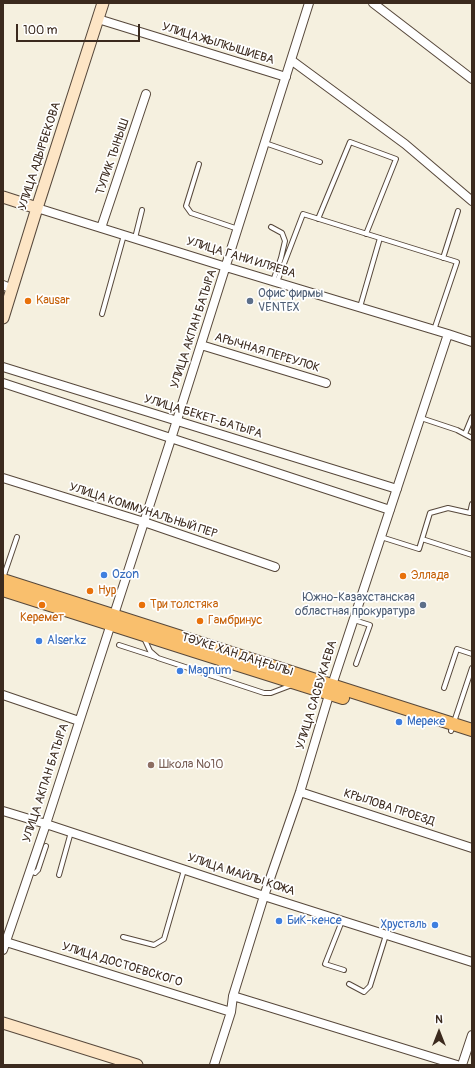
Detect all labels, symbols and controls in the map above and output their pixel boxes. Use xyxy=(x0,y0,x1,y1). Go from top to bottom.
scale bar xyxy=(18,16,142,42)
street label: УЛИЦА ЖЫЛКЫШИЕВА xyxy=(160,20,276,68)
text: 100 m xyxy=(23,23,57,38)
street label: УЛИЦА АДЫРБЕКОВА xyxy=(16,100,64,212)
street label: ТУПИК ТЫНЫШ xyxy=(93,117,133,197)
street label: УЛИЦА ГАНИ ИЛЯЕВА xyxy=(185,235,297,281)
street label: УЛИЦА АКПАН БАТЫРА xyxy=(168,268,220,390)
place label: Офис фирмы VENTEX xyxy=(258,287,323,315)
place label: Kausar xyxy=(36,294,70,308)
marker: Kausar xyxy=(23,296,33,306)
marker: Офис фирмы VENTEX xyxy=(245,296,255,306)
street label: АРЫЧНАЯ ПЕРЕУЛОК xyxy=(213,330,321,376)
street label: УЛИЦА БЕКЕТ-БАТЫРА xyxy=(142,392,264,442)
street label: УЛИЦА КОММУНАЛЬНЫЙ ПЕР xyxy=(67,480,219,542)
place label: Ozon xyxy=(112,568,139,582)
place label: Эллада xyxy=(411,569,449,583)
marker: Ozon xyxy=(99,570,109,580)
marker: Эллада xyxy=(398,571,408,581)
place label: Нур xyxy=(98,584,116,598)
marker: Нур xyxy=(85,586,95,596)
place label: Южно-Казахстанская областная прокуратура xyxy=(295,591,415,619)
place label: Три толстяка xyxy=(150,598,218,612)
marker: Керемет xyxy=(37,600,47,610)
marker: Три толстяка xyxy=(137,600,147,610)
marker: Южно-Казахстанская областная прокуратура xyxy=(418,600,428,610)
place label: Керемет xyxy=(20,611,64,625)
place label: Гамбринус xyxy=(208,614,262,628)
marker: Гамбринус xyxy=(195,616,205,626)
street label: ТӘУКЕ ХАН ДАҢҒЫЛЫ xyxy=(180,630,294,680)
place label: Alser.kz xyxy=(47,634,86,648)
marker: Alser.kz xyxy=(34,636,44,646)
street label: УЛИЦА САСБУКАЕВА xyxy=(294,639,340,751)
place label: Magnum xyxy=(188,664,231,678)
marker: Magnum xyxy=(175,666,185,676)
place label: Мереке xyxy=(407,715,445,729)
marker: Мереке xyxy=(394,717,404,727)
street label: УЛИЦА АКПАН БАТЫРА xyxy=(20,722,72,844)
place label: Школа №10 xyxy=(159,758,223,772)
marker: Школа №10 xyxy=(146,760,156,770)
street label: КРЫЛОВА ПРОЕЗД xyxy=(342,786,436,830)
street label: УЛИЦА МАЙЛЫ КОЖА xyxy=(185,851,297,899)
place label: БиК-кенсе xyxy=(287,914,342,928)
marker: БиК-кенсе xyxy=(274,916,284,926)
place label: Хрусталь xyxy=(380,918,427,932)
marker: Хрусталь xyxy=(430,920,440,930)
street label: УЛИЦА ДОСТОЕВСКОГО xyxy=(60,940,184,990)
north arrow xyxy=(419,1012,459,1052)
text: N xyxy=(435,1013,443,1026)

